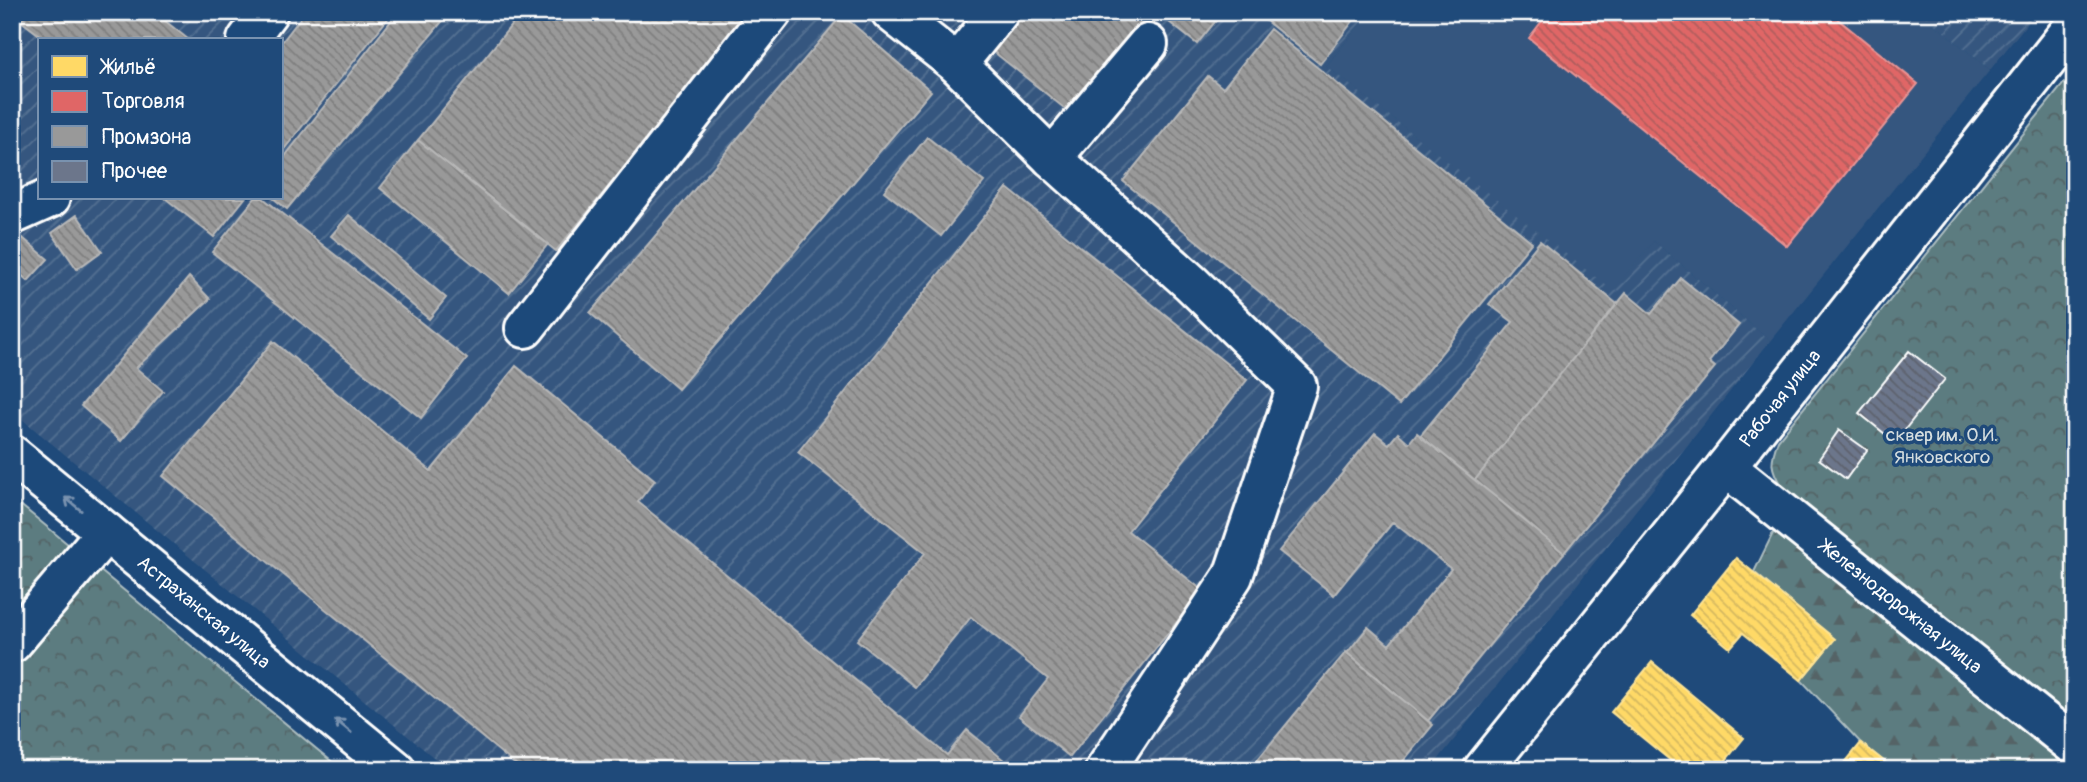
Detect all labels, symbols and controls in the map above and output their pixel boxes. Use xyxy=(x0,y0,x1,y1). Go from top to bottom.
legend xyxy=(38,38,284,200)
text: Жильё xyxy=(99,54,156,81)
text: Торговля xyxy=(102,88,185,115)
text: Промзона xyxy=(102,124,191,151)
text: Прочее xyxy=(102,158,168,185)
street label: Рабочая улица xyxy=(1734,345,1826,452)
park label: сквер им. О.И. Янковского xyxy=(1886,423,1998,469)
one-way arrow xyxy=(64,497,82,512)
street label: Железнодорожная улица xyxy=(1813,533,1987,679)
street label: Астраханская улица xyxy=(132,551,275,674)
one-way arrow xyxy=(335,719,353,734)

